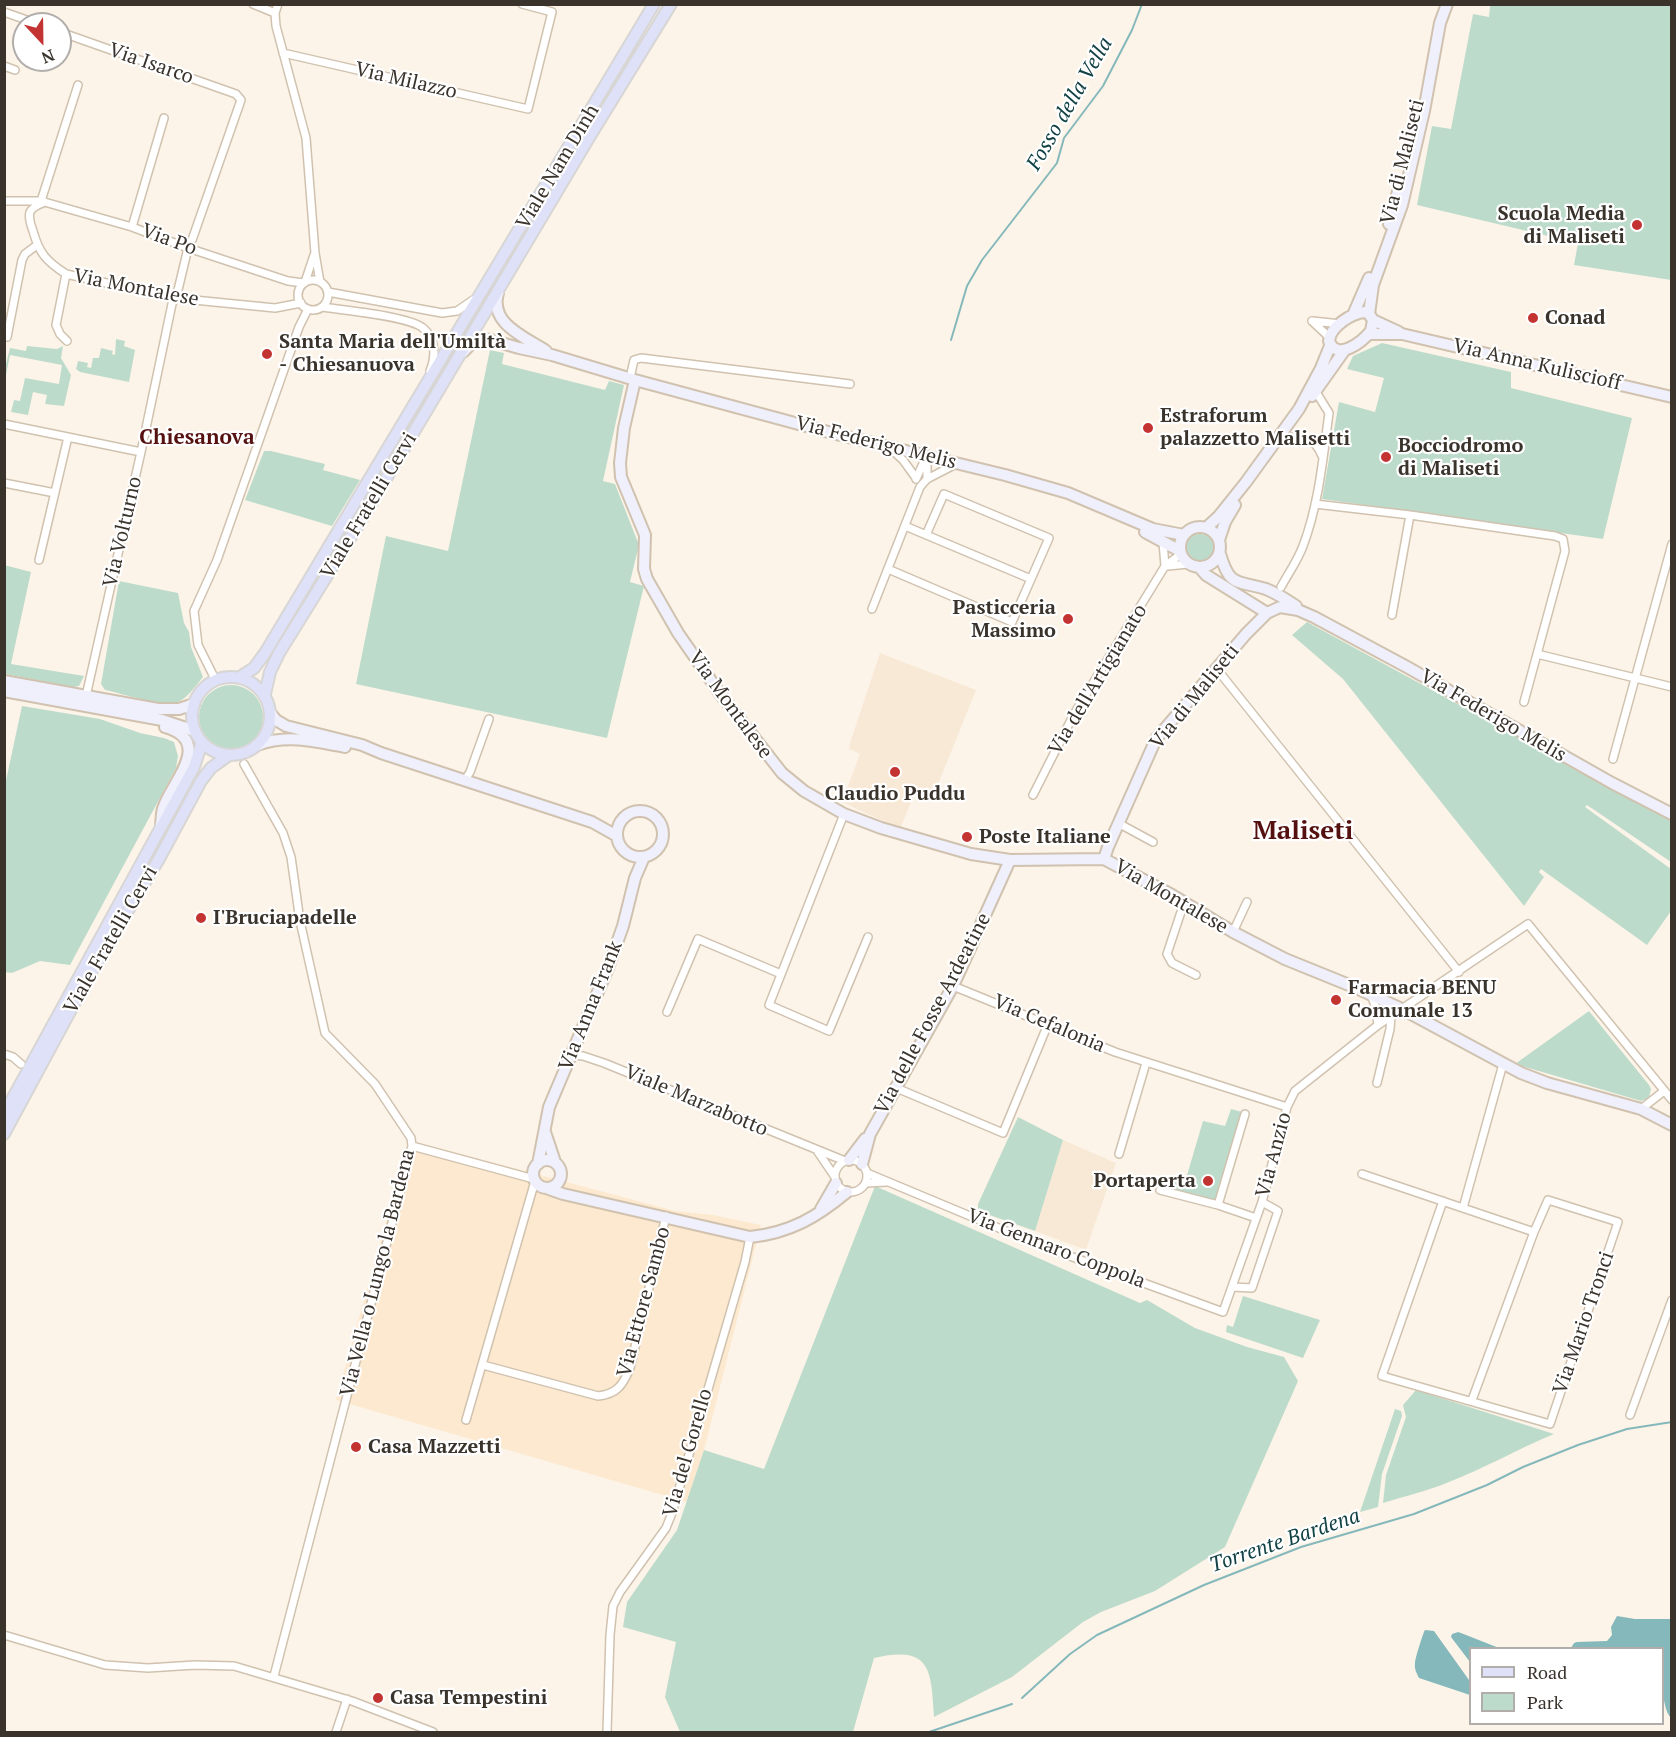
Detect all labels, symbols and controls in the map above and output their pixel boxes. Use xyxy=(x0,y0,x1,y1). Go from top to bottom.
north arrow xyxy=(12,12,72,72)
water label: Fosso della Vella xyxy=(1022,33,1118,175)
street label: Via Isarco xyxy=(105,38,197,90)
text: N xyxy=(38,44,58,69)
street label: Via Milazzo xyxy=(353,58,459,104)
street label: Via di Maliseti xyxy=(1376,97,1430,227)
street label: Viale Nam Dinh xyxy=(511,100,605,234)
place label: Scuola Media di Maliseti xyxy=(1498,202,1625,249)
marker: Scuola Media di Maliseti xyxy=(1630,218,1644,232)
street label: Via Po xyxy=(138,219,200,261)
street label: Via Montalese xyxy=(71,264,201,312)
place label: Conad xyxy=(1545,306,1605,330)
marker: Conad xyxy=(1526,311,1540,325)
place label: Santa Maria dell'Umiltà - Chiesanuova xyxy=(279,330,506,377)
street label: Via Anna Kuliscioff xyxy=(1450,334,1624,396)
marker: Santa Maria dell'Umiltà - Chiesanuova xyxy=(260,347,274,361)
place label: Estraforum palazzetto Malisetti xyxy=(1160,404,1350,451)
street label: Via Federigo Melis xyxy=(793,411,959,475)
marker: Estraforum palazzetto Malisetti xyxy=(1141,421,1155,435)
district label: Chiesanova xyxy=(139,425,255,451)
street label: Viale Fratelli Cervi xyxy=(316,428,422,584)
place label: Bocciodromo di Maliseti xyxy=(1398,434,1523,481)
marker: Bocciodromo di Maliseti xyxy=(1379,450,1393,464)
street label: Via Volturno xyxy=(99,474,147,590)
place label: Pasticceria Massimo xyxy=(953,596,1056,643)
street label: Via dell'Artigianato xyxy=(1044,600,1152,760)
marker: Pasticceria Massimo xyxy=(1061,612,1075,626)
street label: Via di Maliseti xyxy=(1145,640,1245,754)
street label: Via Montalese xyxy=(683,646,777,764)
street label: Via Federigo Melis xyxy=(1416,664,1570,768)
marker: Claudio Puddu xyxy=(888,765,902,779)
place label: Claudio Puddu xyxy=(825,782,965,806)
district label: Maliseti xyxy=(1253,816,1353,848)
place label: Poste Italiane xyxy=(979,825,1111,849)
marker: Poste Italiane xyxy=(960,830,974,844)
street label: Via Montalese xyxy=(1110,855,1232,939)
street label: Viale Fratelli Cervi xyxy=(59,862,163,1018)
place label: I'Bruciapadelle xyxy=(213,906,357,930)
street label: Via delle Fosse Ardeatine xyxy=(870,909,996,1119)
marker: I'Bruciapadelle xyxy=(194,911,208,925)
street label: Via Anna Frank xyxy=(554,938,628,1074)
place label: Farmacia BENU Comunale 13 xyxy=(1348,976,1496,1023)
street label: Via Cefalonia xyxy=(989,990,1109,1058)
marker: Farmacia BENU Comunale 13 xyxy=(1329,993,1343,1007)
street label: Viale Marzabotto xyxy=(621,1060,771,1142)
street label: Via Anzio xyxy=(1251,1110,1297,1200)
street label: Via Vella o Lungo la Bardena xyxy=(336,1147,420,1399)
place label: Portaperta xyxy=(1094,1169,1196,1193)
marker: Portaperta xyxy=(1201,1174,1215,1188)
street label: Via Gennaro Coppola xyxy=(963,1204,1149,1294)
street label: Via Ettore Sambo xyxy=(612,1224,676,1380)
street label: Via Mario Tronci xyxy=(1548,1248,1620,1398)
street label: Via del Gorello xyxy=(658,1386,718,1520)
place label: Casa Mazzetti xyxy=(368,1435,501,1459)
marker: Casa Mazzetti xyxy=(349,1440,363,1454)
water label: Torrente Bardena xyxy=(1206,1503,1364,1579)
legend xyxy=(1469,1647,1664,1725)
text: Road xyxy=(1527,1660,1567,1684)
place label: Casa Tempestini xyxy=(390,1686,547,1710)
text: Park xyxy=(1527,1690,1563,1714)
marker: Casa Tempestini xyxy=(371,1691,385,1705)

